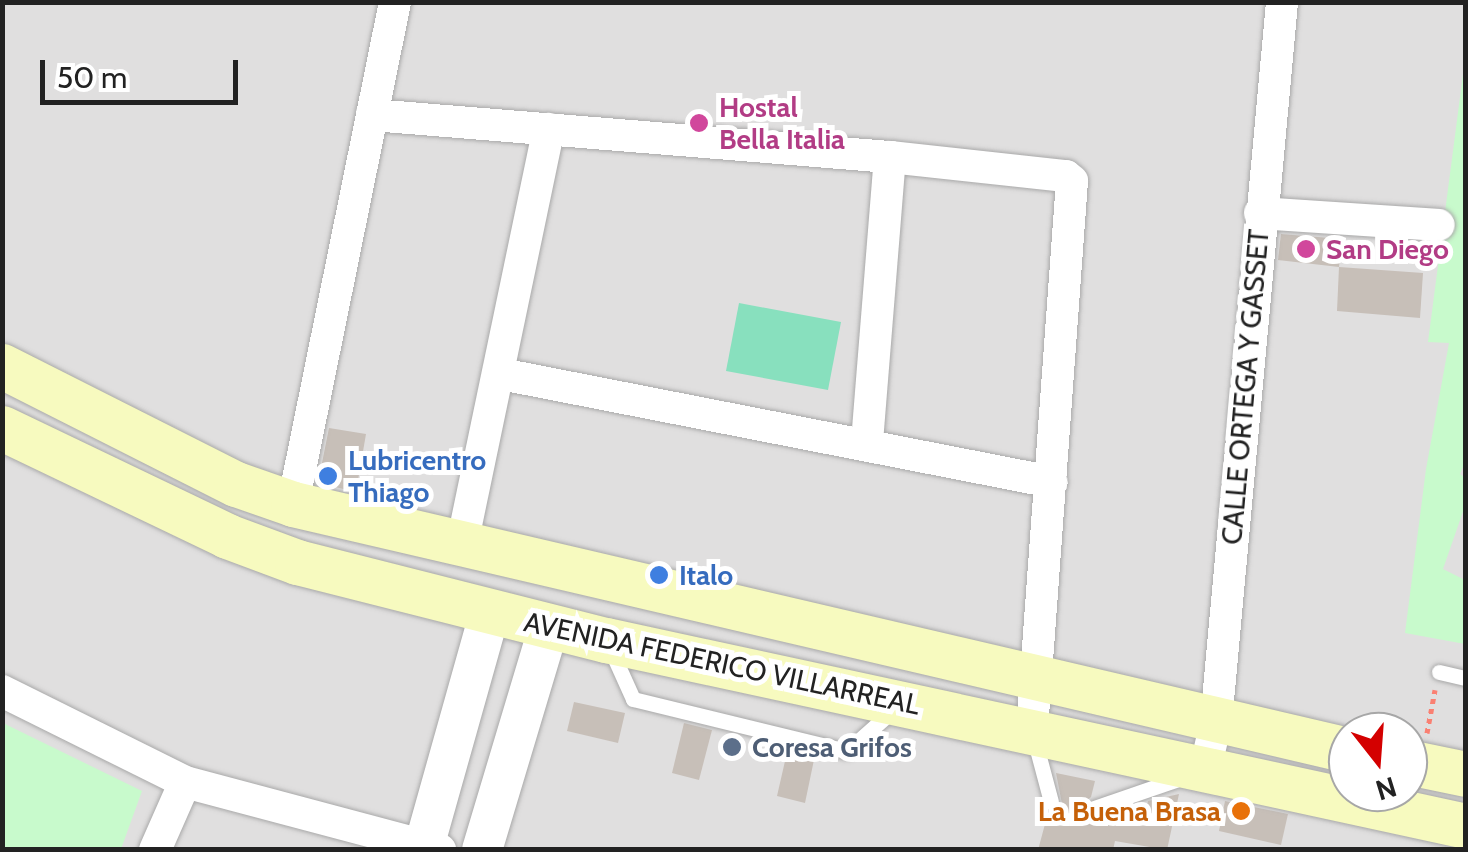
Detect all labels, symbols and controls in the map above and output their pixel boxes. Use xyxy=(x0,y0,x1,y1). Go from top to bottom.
scale bar xyxy=(45,40,242,102)
text: 50 m xyxy=(57,59,127,96)
place label: Hostal Bella Italia xyxy=(719,90,845,156)
marker: Hostal Bella Italia xyxy=(688,112,710,134)
street label: CALLE ORTEGA Y GASSET xyxy=(1214,228,1276,546)
place label: San Diego xyxy=(1326,232,1449,266)
marker: San Diego xyxy=(1295,238,1317,260)
place label: Lubricentro Thiago xyxy=(348,443,486,509)
marker: Lubricentro Thiago xyxy=(317,465,339,487)
place label: Italo xyxy=(679,558,733,592)
marker: Italo xyxy=(648,564,670,586)
street label: AVENIDA FEDERICO VILLARREAL xyxy=(521,605,923,721)
north arrow xyxy=(1328,712,1428,812)
place label: Coresa Grifos xyxy=(752,730,912,764)
marker: Coresa Grifos xyxy=(721,736,743,758)
text: N xyxy=(1372,770,1401,808)
place label: La Buena Brasa xyxy=(1038,794,1221,828)
marker: La Buena Brasa xyxy=(1230,800,1252,822)

